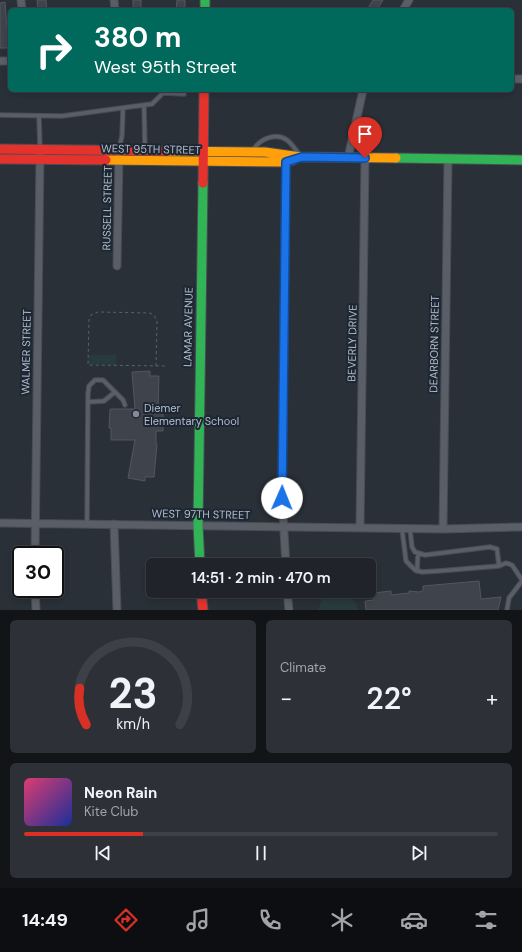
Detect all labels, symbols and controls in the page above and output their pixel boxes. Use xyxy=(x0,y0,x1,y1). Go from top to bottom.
text: 380 m xyxy=(94,19,181,56)
icon: right xyxy=(28,24,80,76)
text: West 95th Street xyxy=(94,55,237,79)
pin xyxy=(348,117,382,158)
icon: arrive xyxy=(354,123,376,145)
street label: WEST 95TH STREET xyxy=(101,141,201,157)
street label: RUSSELL STREET xyxy=(99,166,115,250)
street label: LAMAR AVENUE xyxy=(180,287,196,367)
street label: DEARBORN STREET xyxy=(426,295,442,393)
street label: BEVERLY DRIVE xyxy=(344,304,360,382)
street label: WALMER STREET xyxy=(18,309,34,395)
place label: Diemer Elementary School xyxy=(144,401,239,428)
marker: Diemer Elementary School xyxy=(131,409,141,419)
position arrow xyxy=(261,477,303,519)
street label: WEST 97TH STREET xyxy=(152,506,250,522)
speed limit sign: 30 xyxy=(12,546,64,598)
text: 14:51 · 2 min · 470 m xyxy=(191,568,331,588)
text: Climate xyxy=(280,659,326,676)
text: 23 xyxy=(108,666,158,720)
text: 22° xyxy=(366,679,412,718)
text: − xyxy=(280,684,292,713)
text: + xyxy=(486,684,498,713)
text: km/h xyxy=(116,714,150,732)
text: Neon Rain xyxy=(84,783,157,803)
text: Kite Club xyxy=(84,803,138,820)
icon: previous xyxy=(92,842,114,864)
icon: pause xyxy=(250,842,272,864)
icon: next xyxy=(408,842,430,864)
icon: directions xyxy=(112,906,140,934)
icon: music xyxy=(184,906,212,934)
icon: phone xyxy=(256,906,284,934)
icon: climate xyxy=(328,906,356,934)
icon: car xyxy=(400,906,428,934)
icon: filters xyxy=(472,906,500,934)
text: 14:49 xyxy=(22,908,68,932)

